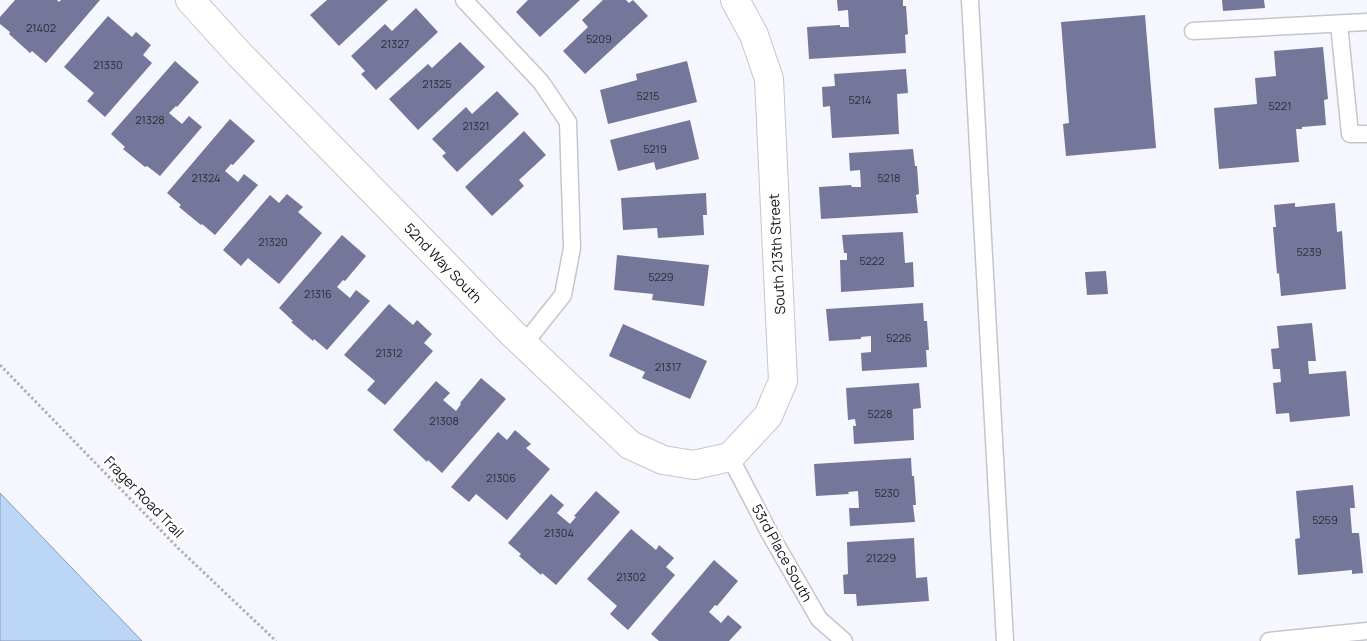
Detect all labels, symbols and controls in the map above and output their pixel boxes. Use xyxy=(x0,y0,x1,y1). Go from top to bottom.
house number: 21402 xyxy=(26,20,56,35)
house number: 5209 xyxy=(586,31,612,46)
house number: 21327 xyxy=(381,36,409,51)
house number: 21330 xyxy=(93,57,123,72)
house number: 21325 xyxy=(422,76,452,91)
house number: 5215 xyxy=(637,88,659,103)
house number: 5214 xyxy=(848,92,872,107)
house number: 5221 xyxy=(1269,98,1291,113)
house number: 21328 xyxy=(135,112,165,127)
house number: 21321 xyxy=(462,118,490,133)
house number: 5219 xyxy=(643,141,667,156)
house number: 21324 xyxy=(191,170,221,185)
house number: 5218 xyxy=(878,170,901,185)
street label: South 213th Street xyxy=(764,193,789,315)
street label: 52nd Way South xyxy=(400,219,486,307)
house number: 21320 xyxy=(258,234,288,249)
house number: 5239 xyxy=(1296,244,1322,259)
house number: 5222 xyxy=(860,253,884,268)
house number: 5229 xyxy=(648,269,674,284)
house number: 21316 xyxy=(304,286,332,301)
house number: 5226 xyxy=(886,330,912,345)
house number: 21312 xyxy=(375,345,403,360)
house number: 21317 xyxy=(655,359,681,374)
house number: 5228 xyxy=(868,406,892,421)
house number: 21308 xyxy=(429,413,459,428)
street label: Frager Road Trail xyxy=(100,452,188,542)
house number: 21306 xyxy=(486,470,516,485)
house number: 5230 xyxy=(874,485,900,500)
street label: 53rd Place South xyxy=(748,500,817,605)
house number: 5259 xyxy=(1312,512,1338,527)
house number: 21304 xyxy=(544,525,574,540)
house number: 21229 xyxy=(866,550,896,565)
house number: 21302 xyxy=(616,569,646,584)

